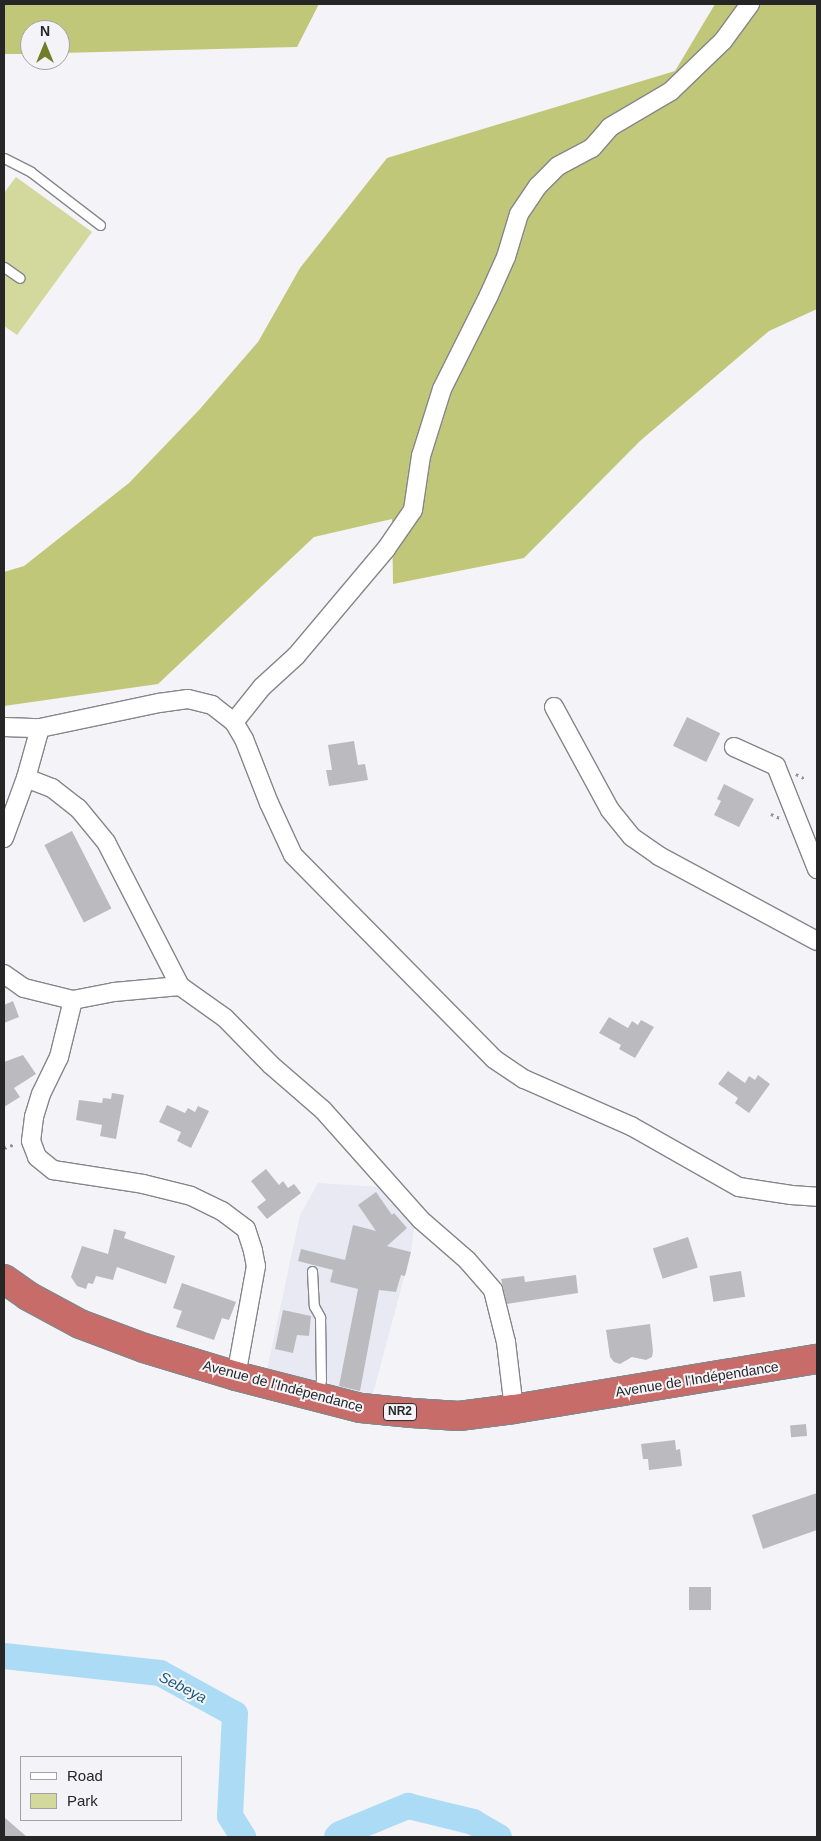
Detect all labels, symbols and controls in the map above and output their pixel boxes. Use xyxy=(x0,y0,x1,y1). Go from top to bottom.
north arrow xyxy=(20,20,70,70)
text: N xyxy=(40,23,50,39)
street label: Avenue de l'Indépendance xyxy=(201,1357,365,1415)
street label: Avenue de l'Indépendance xyxy=(614,1358,780,1400)
road number: NR2 xyxy=(382,1402,418,1421)
water label: Sebeya xyxy=(156,1667,210,1707)
legend xyxy=(20,1756,182,1821)
text: Road xyxy=(67,1767,103,1784)
text: Park xyxy=(67,1792,98,1809)

